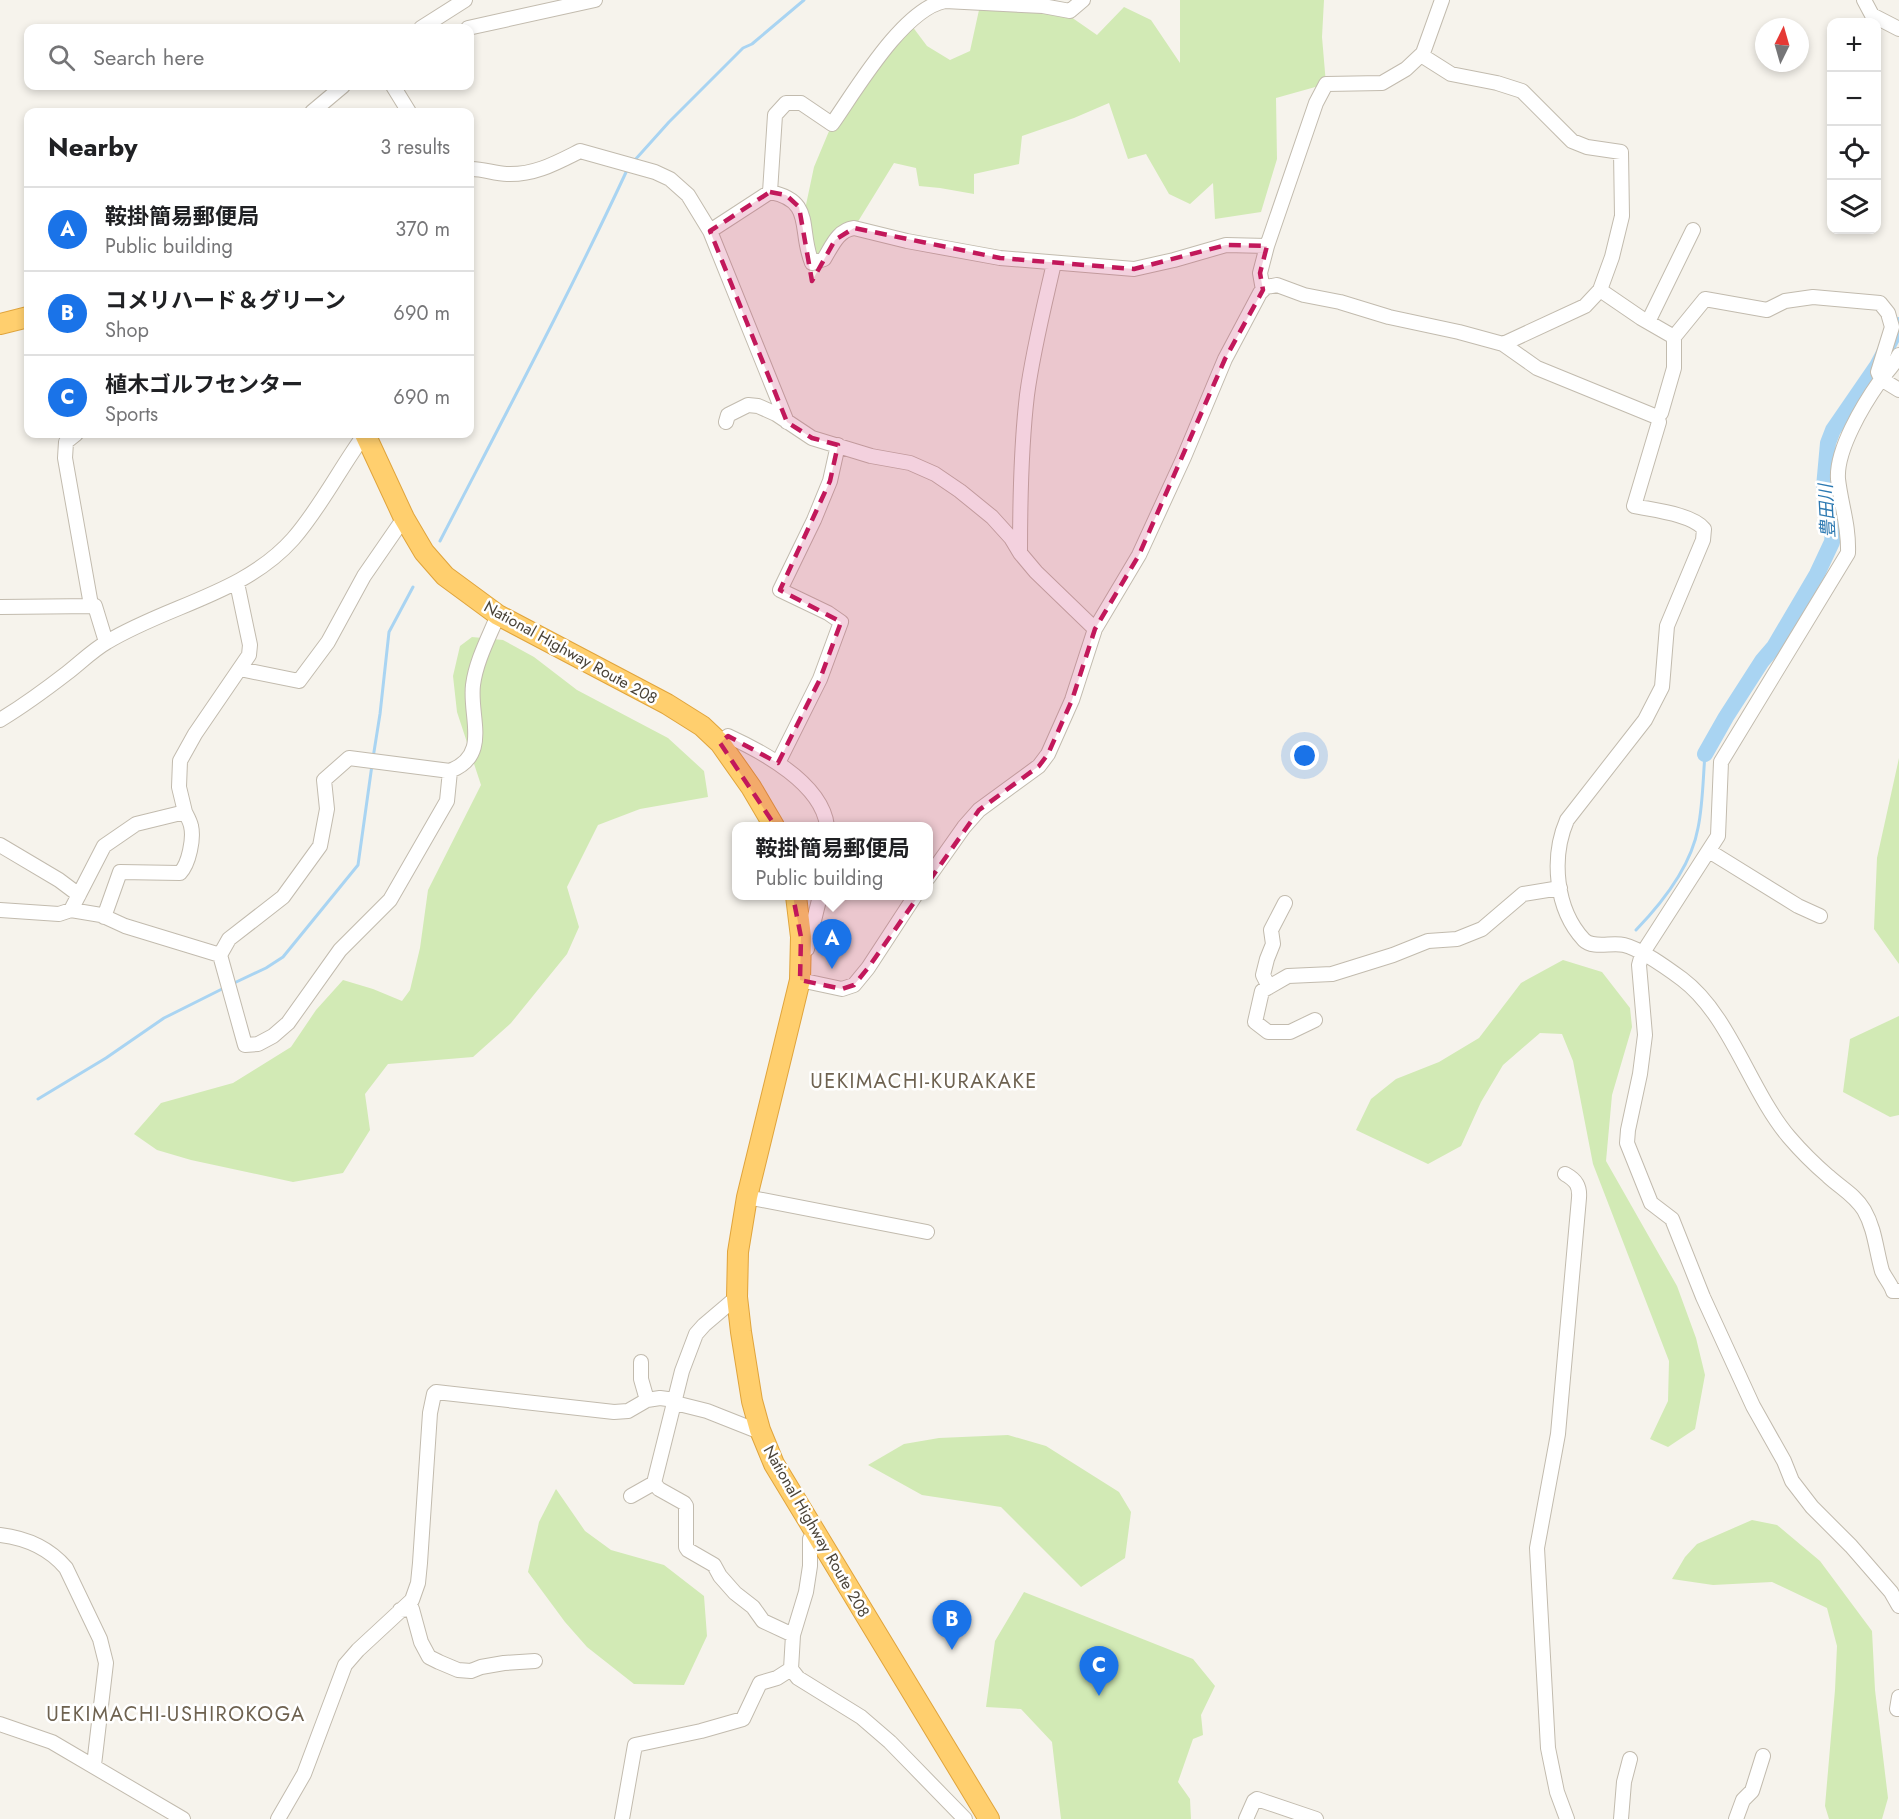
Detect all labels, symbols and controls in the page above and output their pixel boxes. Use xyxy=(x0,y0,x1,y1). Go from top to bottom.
north arrow xyxy=(1755,18,1809,72)
map controls xyxy=(1827,18,1881,234)
button: + xyxy=(1827,18,1881,72)
search box xyxy=(24,24,474,90)
icon: search xyxy=(45,41,78,74)
text: Search here xyxy=(93,41,204,73)
button: − xyxy=(1827,72,1881,126)
button: locate xyxy=(1827,126,1881,180)
text: Nearby xyxy=(48,128,137,166)
text: 3 results xyxy=(380,133,450,162)
button: layers xyxy=(1827,180,1881,234)
text: 鞍掛簡易郵便局 xyxy=(105,200,259,232)
text: A xyxy=(60,215,75,244)
text: 370 m xyxy=(395,215,450,244)
text: Public building xyxy=(105,232,233,261)
text: コメリハード＆グリーン xyxy=(105,284,346,316)
text: B xyxy=(61,299,74,328)
text: 690 m xyxy=(393,299,450,328)
text: Shop xyxy=(105,316,149,345)
text: 植木ゴルフセンター xyxy=(105,368,303,400)
text: C xyxy=(60,383,75,412)
text: 690 m xyxy=(393,383,450,412)
text: Sports xyxy=(105,400,158,429)
water label: 豊田川 xyxy=(1813,481,1841,539)
street label: National Highway Route 208 xyxy=(480,595,662,710)
your location xyxy=(1290,741,1319,770)
popup xyxy=(732,822,933,900)
text: 鞍掛簡易郵便局 xyxy=(755,832,910,864)
text: Public building xyxy=(755,864,884,893)
pin: A xyxy=(812,920,852,969)
district label: UEKIMACHI-KURAKAKE xyxy=(810,1067,1038,1096)
street label: National Highway Route 208 xyxy=(758,1441,875,1622)
pin: B xyxy=(932,1600,972,1650)
pin: C xyxy=(1080,1646,1118,1696)
district label: UEKIMACHI-USHIROKOGA xyxy=(46,1700,306,1729)

